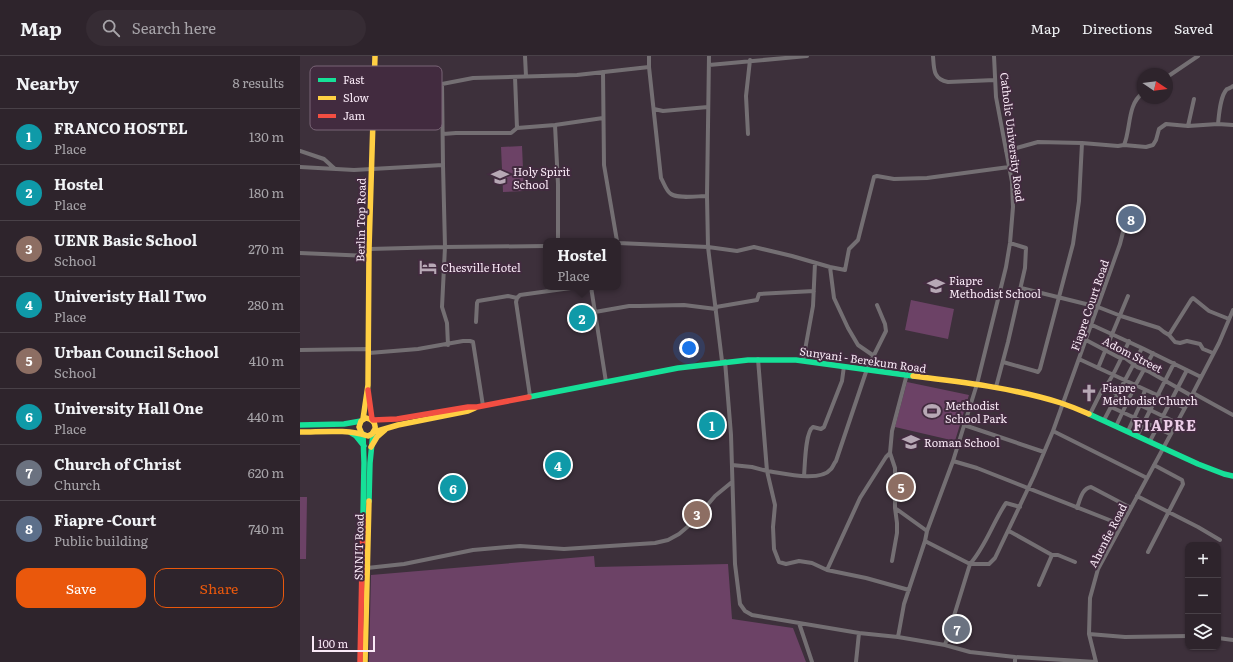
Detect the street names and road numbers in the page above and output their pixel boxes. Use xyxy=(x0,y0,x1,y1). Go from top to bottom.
street label: Catholic University Road xyxy=(997,71,1029,203)
street label: Berlin Top Road xyxy=(351,178,369,262)
street label: Fiapre Court Road xyxy=(1066,257,1112,353)
street label: Adom Street xyxy=(1100,332,1166,376)
street label: Sunyani - Berekum Road xyxy=(799,342,928,376)
street label: Ahenfie Road xyxy=(1084,500,1130,570)
street label: SNNIT Road xyxy=(349,513,367,580)

